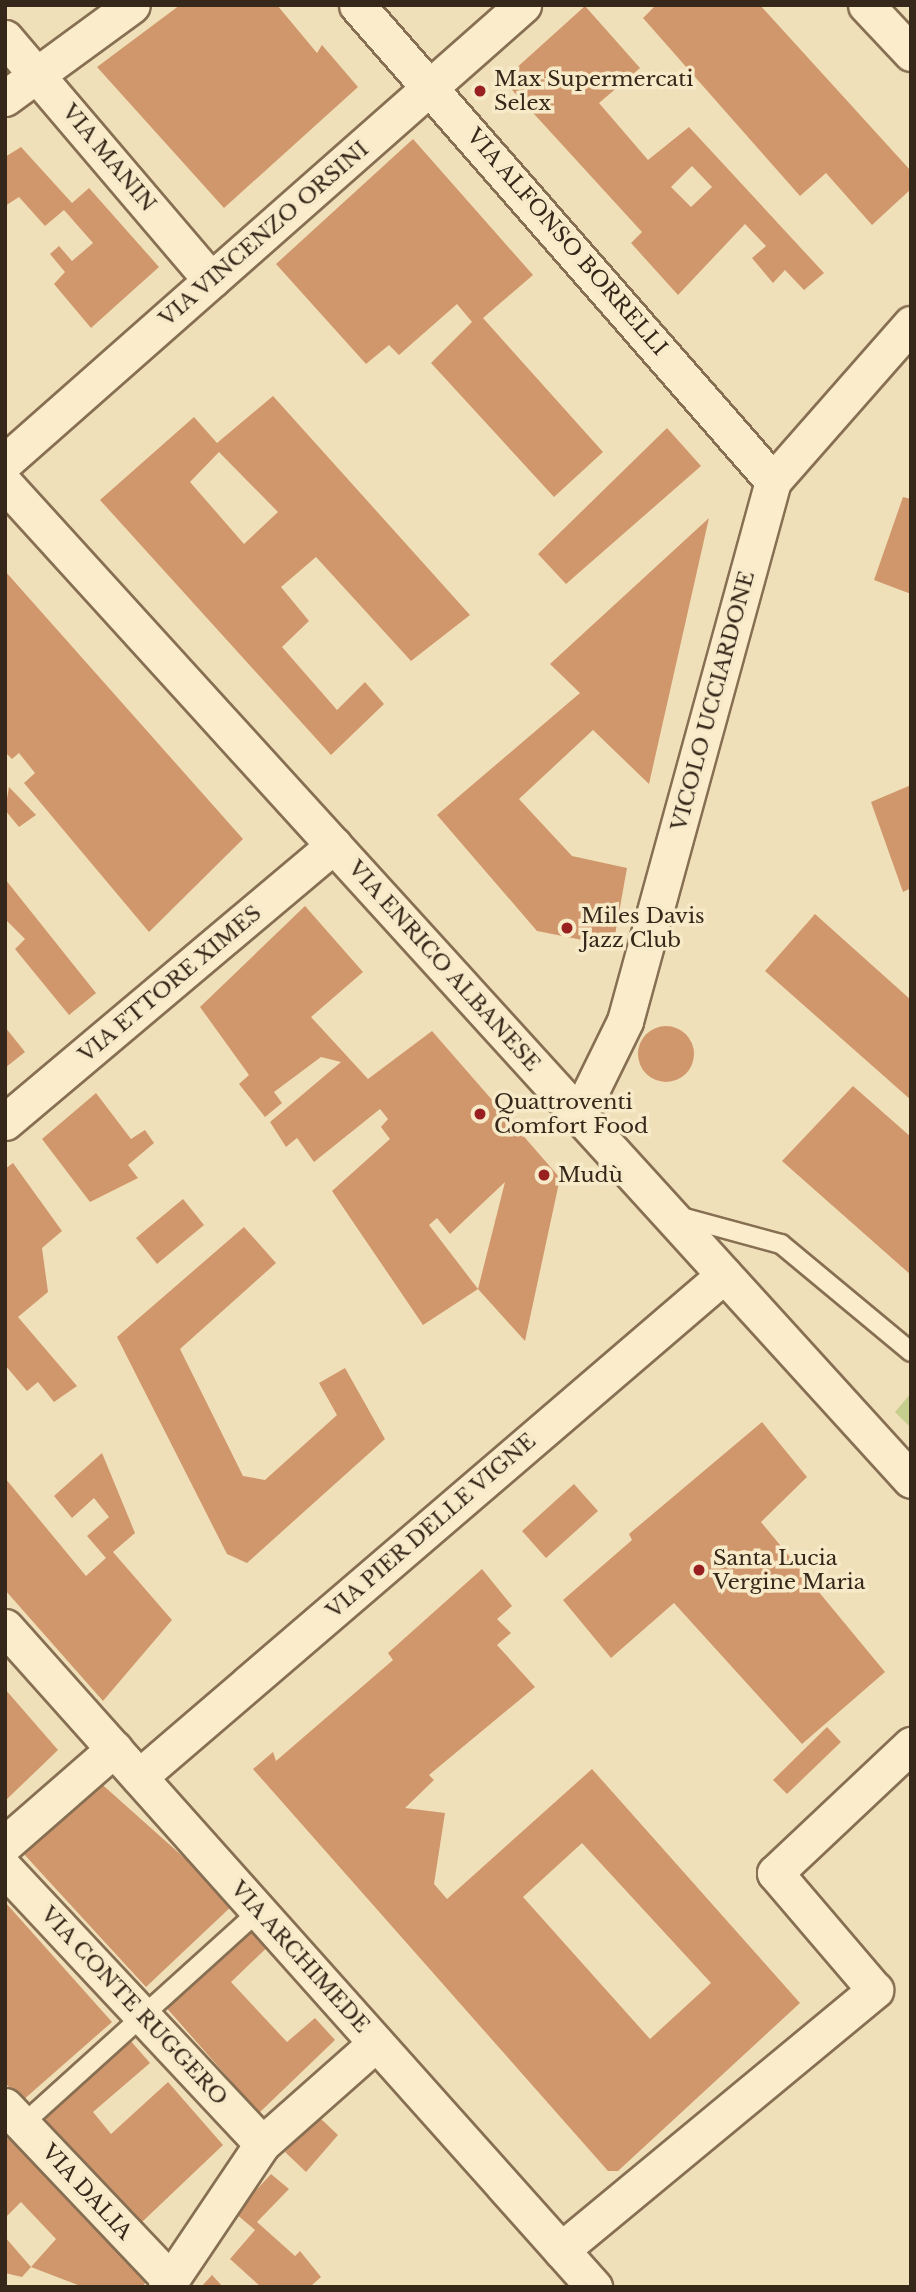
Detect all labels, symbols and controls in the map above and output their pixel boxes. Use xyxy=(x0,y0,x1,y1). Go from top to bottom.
place label: Max Supermercati Selex xyxy=(494,66,694,116)
marker: Max Supermercati Selex xyxy=(472,83,488,99)
street label: VIA MANIN xyxy=(57,99,161,217)
street label: VIA ALFONSO BORRELLI xyxy=(461,123,673,361)
street label: VIA VINCENZO ORSINI xyxy=(154,136,374,332)
street label: VICOLO UCCIARDONE xyxy=(666,568,760,834)
street label: VIA ENRICO ALBANESE xyxy=(342,855,546,1077)
street label: VIA ETTORE XIMES xyxy=(73,900,267,1068)
place label: Miles Davis Jazz Club xyxy=(581,903,705,953)
marker: Miles Davis Jazz Club xyxy=(559,920,575,936)
place label: Quattroventi Comfort Food xyxy=(494,1089,648,1139)
marker: Quattroventi Comfort Food xyxy=(472,1106,488,1122)
place label: Mudù xyxy=(558,1162,623,1188)
marker: Mudù xyxy=(536,1167,552,1183)
street label: VIA PIER DELLE VIGNE xyxy=(320,1428,542,1624)
place label: Santa Lucia Vergine Maria xyxy=(713,1545,865,1595)
marker: Santa Lucia Vergine Maria xyxy=(691,1562,707,1578)
street label: VIA ARCHIMEDE xyxy=(225,1876,375,2038)
street label: VIA CONTE RUGGERO xyxy=(35,1901,233,2111)
street label: VIA DALIA xyxy=(36,2139,138,2245)

